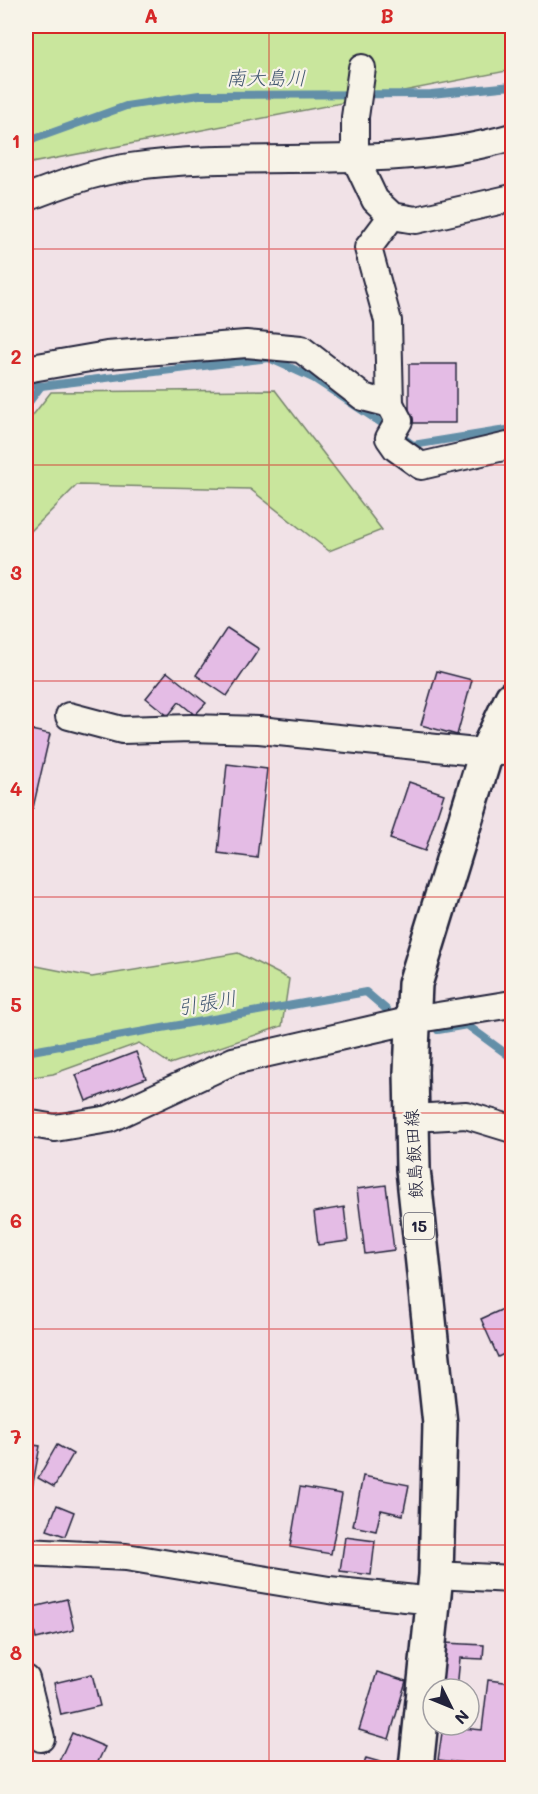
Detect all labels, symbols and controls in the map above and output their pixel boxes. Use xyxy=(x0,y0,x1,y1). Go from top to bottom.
text: A xyxy=(144,2,158,28)
text: B xyxy=(380,2,394,28)
water label: 南大島川 xyxy=(226,64,306,90)
text: 1 xyxy=(12,127,20,153)
text: 2 xyxy=(10,343,22,369)
text: 3 xyxy=(10,559,22,585)
text: 4 xyxy=(10,775,23,801)
water label: 引張川 xyxy=(175,984,239,1020)
text: 5 xyxy=(10,991,22,1017)
street label: 飯島飯田線 xyxy=(399,1108,427,1200)
text: 6 xyxy=(10,1207,22,1233)
road number: 15 xyxy=(404,1213,434,1239)
text: 7 xyxy=(10,1423,22,1449)
text: 8 xyxy=(10,1639,22,1665)
north arrow xyxy=(421,1677,481,1737)
text: N xyxy=(451,1706,474,1729)

